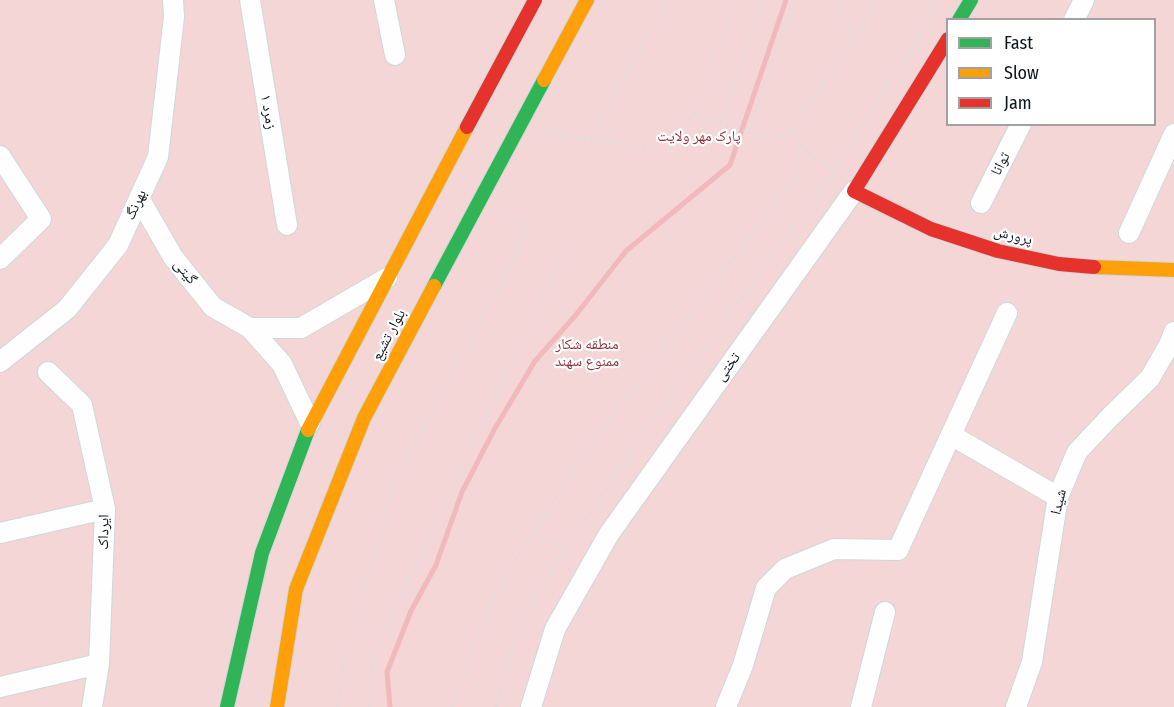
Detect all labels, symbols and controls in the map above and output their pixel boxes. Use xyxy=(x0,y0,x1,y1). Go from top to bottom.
legend xyxy=(946,18,1156,126)
text: Fast xyxy=(1004,32,1033,54)
text: Slow xyxy=(1004,62,1039,84)
text: Jam xyxy=(1004,92,1032,114)
street label: زمرد ۱ xyxy=(256,93,280,131)
park label: پارک مهر ولایت xyxy=(657,128,741,146)
street label: توانا xyxy=(988,149,1014,179)
street label: بهرنگ xyxy=(121,187,151,223)
street label: پرورش xyxy=(992,223,1034,249)
street label: گیتی xyxy=(169,256,201,288)
street label: بلوار تشیع xyxy=(368,306,410,364)
park label: منطقه شکار ممنوع سهند xyxy=(555,336,619,371)
street label: تختی xyxy=(712,349,744,385)
street label: شیدا xyxy=(1047,487,1071,517)
street label: ایرداک xyxy=(95,514,113,550)

